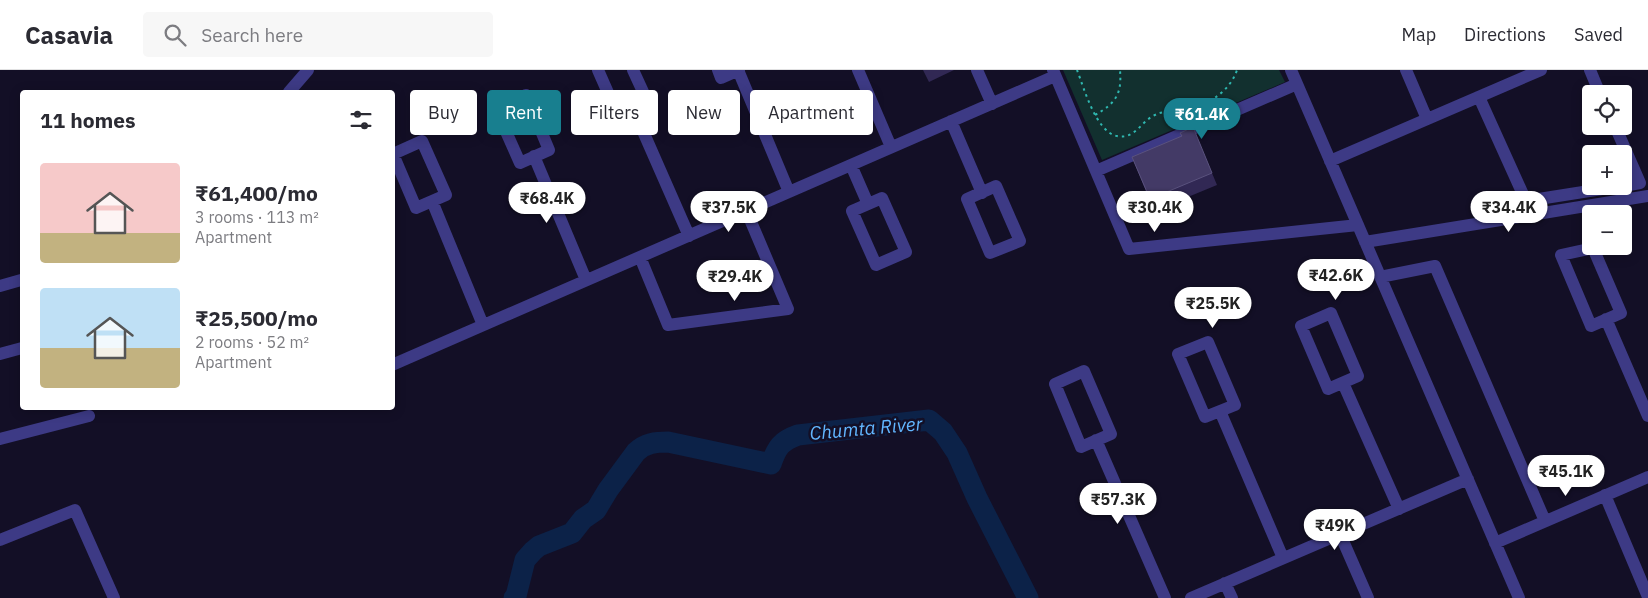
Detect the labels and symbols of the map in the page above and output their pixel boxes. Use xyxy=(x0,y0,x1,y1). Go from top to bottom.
pin: ₹61.4K xyxy=(1161,98,1243,140)
pin: ₹68.4K xyxy=(506,182,588,224)
pin: ₹37.5K xyxy=(688,190,770,233)
pin: ₹30.4K xyxy=(1114,190,1196,233)
pin: ₹34.4K xyxy=(1468,190,1550,233)
pin: ₹42.6K xyxy=(1295,258,1377,301)
pin: ₹29.4K xyxy=(694,260,776,302)
pin: ₹25.5K xyxy=(1172,286,1254,329)
water label: Chumta River xyxy=(809,411,924,445)
pin: ₹45.1K xyxy=(1525,454,1607,497)
pin: ₹57.3K xyxy=(1077,482,1159,525)
pin: ₹49K xyxy=(1305,508,1365,551)

